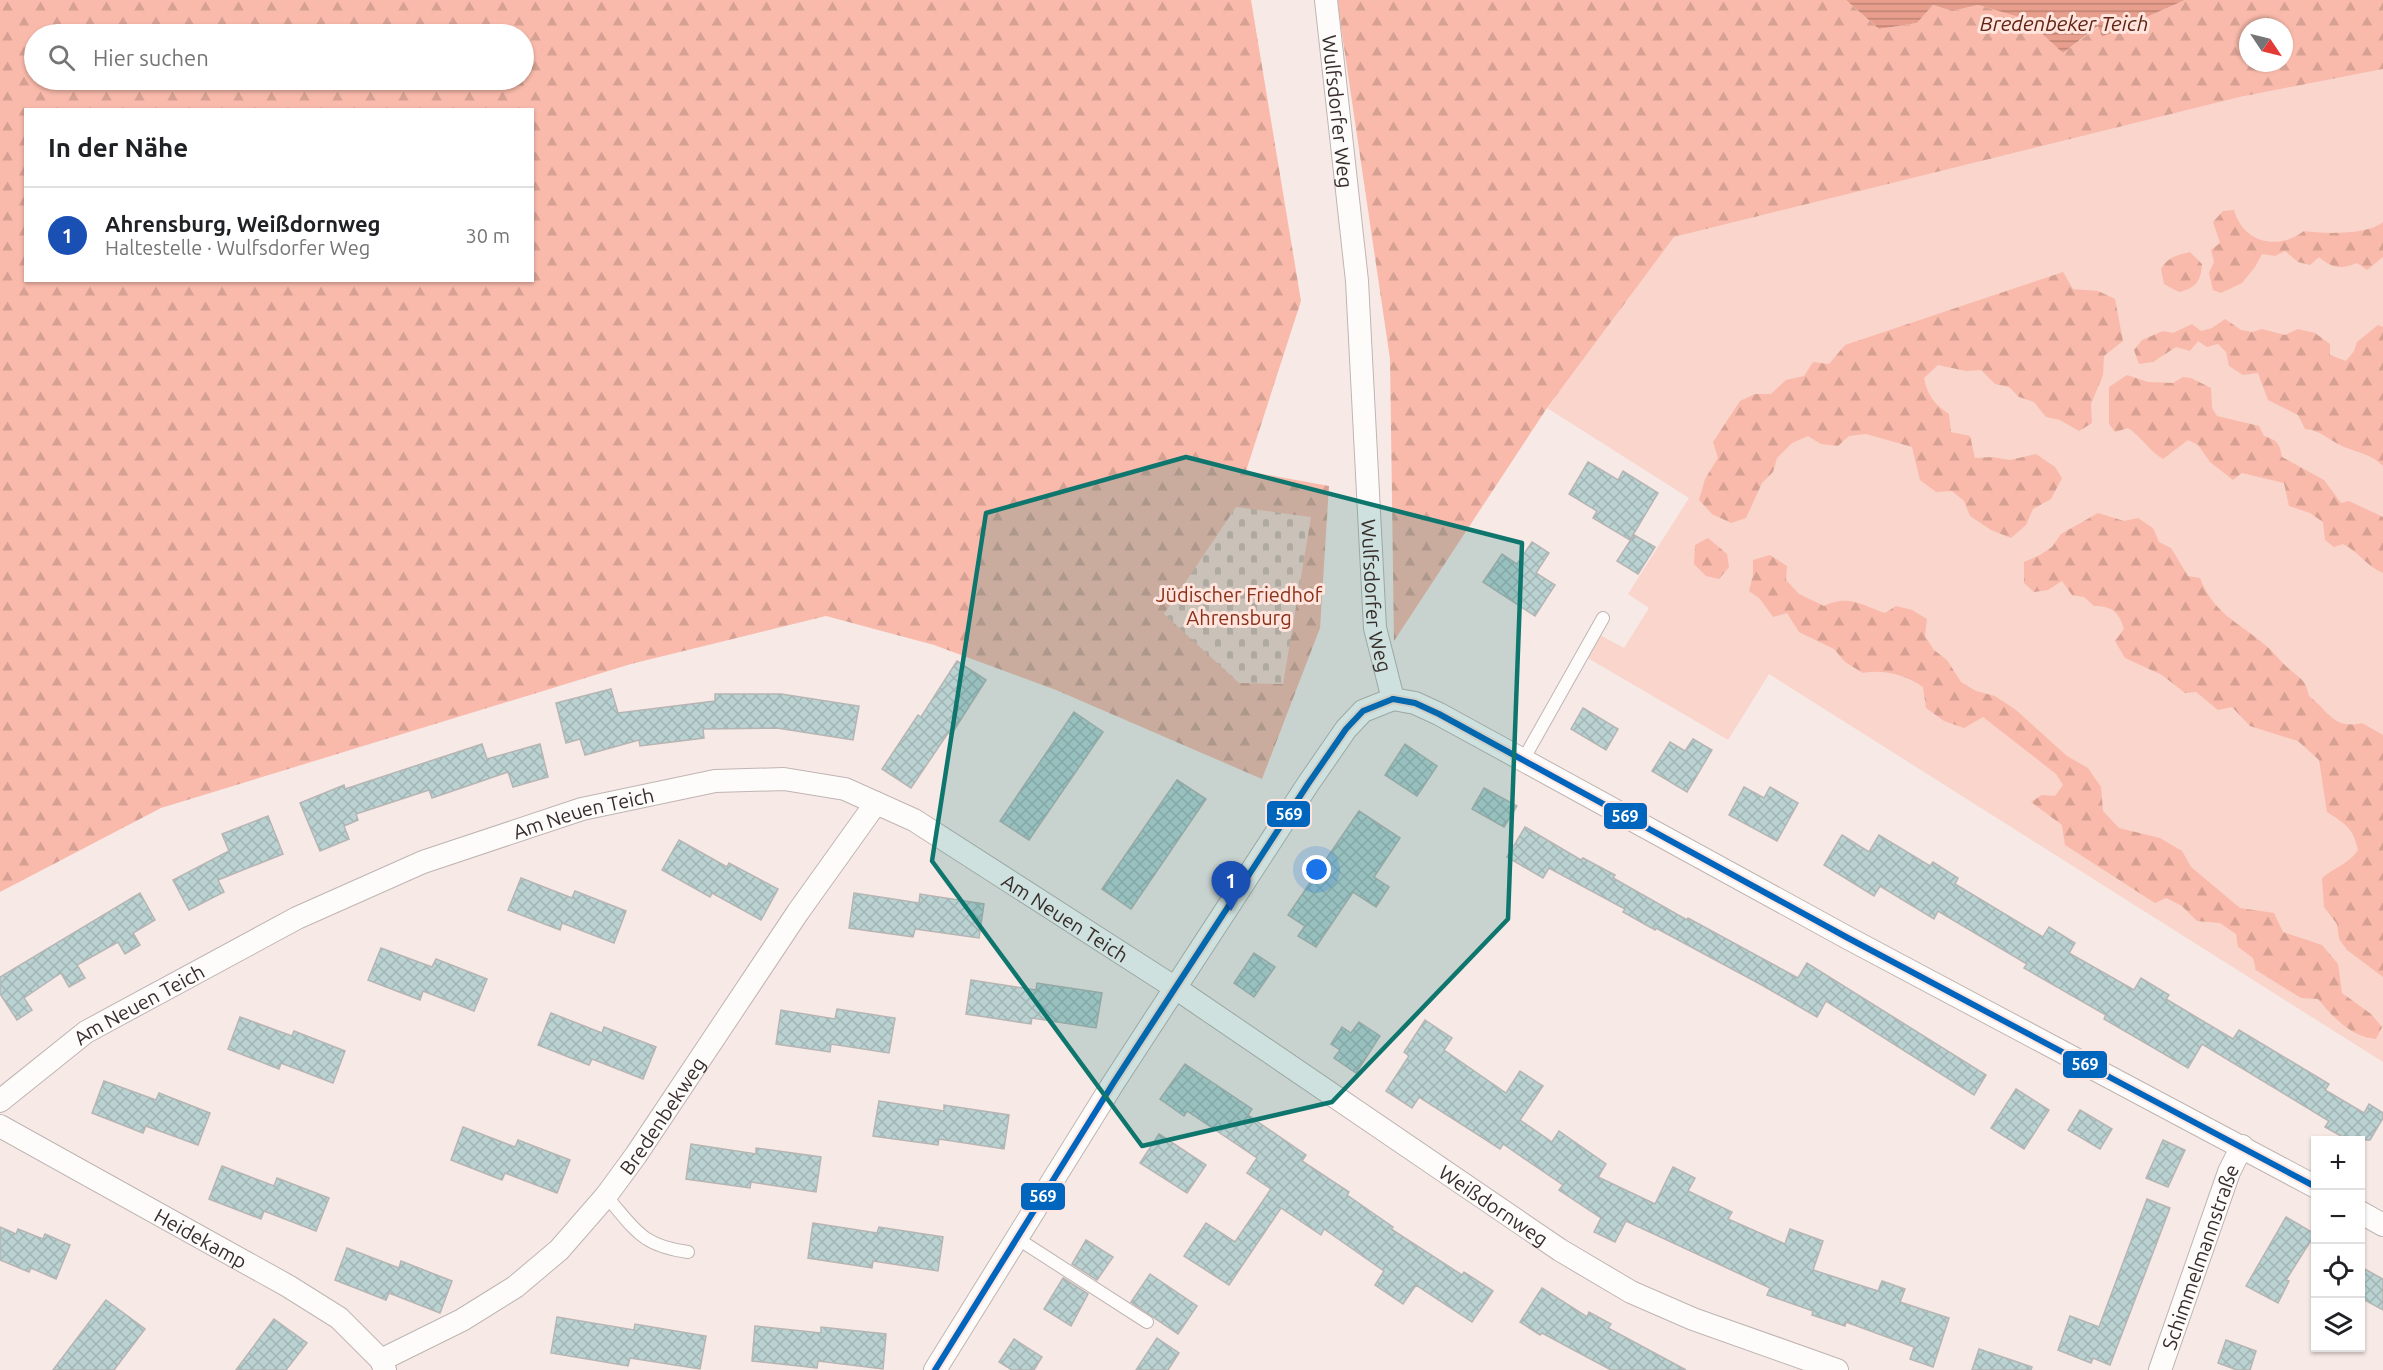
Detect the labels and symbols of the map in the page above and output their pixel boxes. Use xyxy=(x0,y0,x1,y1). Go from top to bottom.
water label: Bredenbeker Teich xyxy=(1980,11,2148,35)
north arrow xyxy=(2239,18,2293,72)
street label: Wulfsdorfer Weg xyxy=(1318,34,1358,189)
street label: Wulfsdorfer Weg xyxy=(1358,518,1397,674)
park label: Jüdischer Friedhof Ahrensburg xyxy=(1156,583,1323,629)
street label: Am Neuen Teich xyxy=(510,783,656,843)
line badge: 569 xyxy=(1266,800,1311,828)
line badge: 569 xyxy=(1603,802,1648,830)
text: 569 xyxy=(1275,805,1303,823)
text: 569 xyxy=(1611,807,1639,825)
your location xyxy=(1302,855,1331,884)
pin: 1 xyxy=(1212,862,1250,911)
street label: Am Neuen Teich xyxy=(998,868,1133,966)
street label: Am Neuen Teich xyxy=(69,959,208,1049)
line badge: 569 xyxy=(2062,1050,2108,1079)
street label: Bredenbekweg xyxy=(614,1052,710,1179)
text: 569 xyxy=(2071,1055,2099,1073)
street label: Weißdornweg xyxy=(1435,1160,1553,1250)
street label: Schimmelmannstraße xyxy=(2157,1160,2243,1352)
line badge: 569 xyxy=(1020,1182,1066,1211)
text: 569 xyxy=(1029,1187,1057,1205)
street label: Heidekamp xyxy=(151,1203,251,1273)

